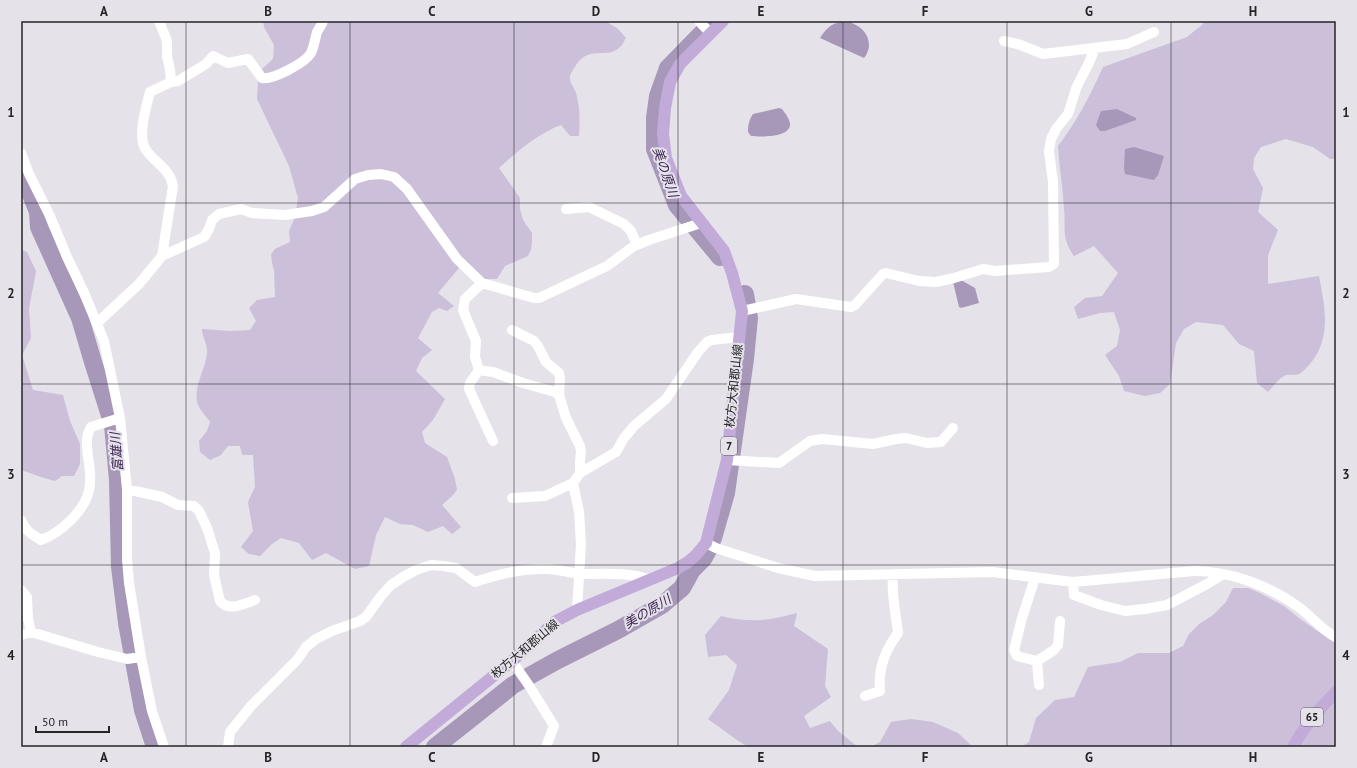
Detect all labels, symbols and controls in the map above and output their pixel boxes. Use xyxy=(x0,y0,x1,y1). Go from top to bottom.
text: A xyxy=(100,3,108,20)
text: B xyxy=(264,3,272,20)
text: C xyxy=(428,3,436,20)
text: D xyxy=(592,3,600,20)
text: E xyxy=(758,3,765,20)
text: F xyxy=(922,3,929,20)
text: G xyxy=(1085,3,1093,20)
text: H xyxy=(1249,3,1257,20)
text: 1 xyxy=(7,104,15,121)
text: 1 xyxy=(1342,104,1350,121)
water label: 美の原川 xyxy=(649,145,683,201)
text: 2 xyxy=(7,285,15,302)
text: 2 xyxy=(1342,285,1350,302)
street label: 枚方大和郡山線 xyxy=(722,343,745,429)
water label: 富雄川 xyxy=(106,430,127,472)
road number: 7 xyxy=(721,437,737,455)
text: 3 xyxy=(7,466,15,483)
text: 3 xyxy=(1342,466,1350,483)
water label: 美の原川 xyxy=(621,590,676,632)
street label: 枚方大和郡山線 xyxy=(488,616,562,681)
text: 4 xyxy=(7,647,15,664)
text: 4 xyxy=(1342,647,1350,664)
scale bar xyxy=(36,708,109,734)
road number: 65 xyxy=(1301,708,1323,726)
text: 50 m xyxy=(42,714,68,729)
text: A xyxy=(100,749,108,766)
text: B xyxy=(264,749,272,766)
text: C xyxy=(428,749,436,766)
text: D xyxy=(592,749,600,766)
text: E xyxy=(758,749,765,766)
text: F xyxy=(922,749,929,766)
text: G xyxy=(1085,749,1093,766)
text: H xyxy=(1249,749,1257,766)

